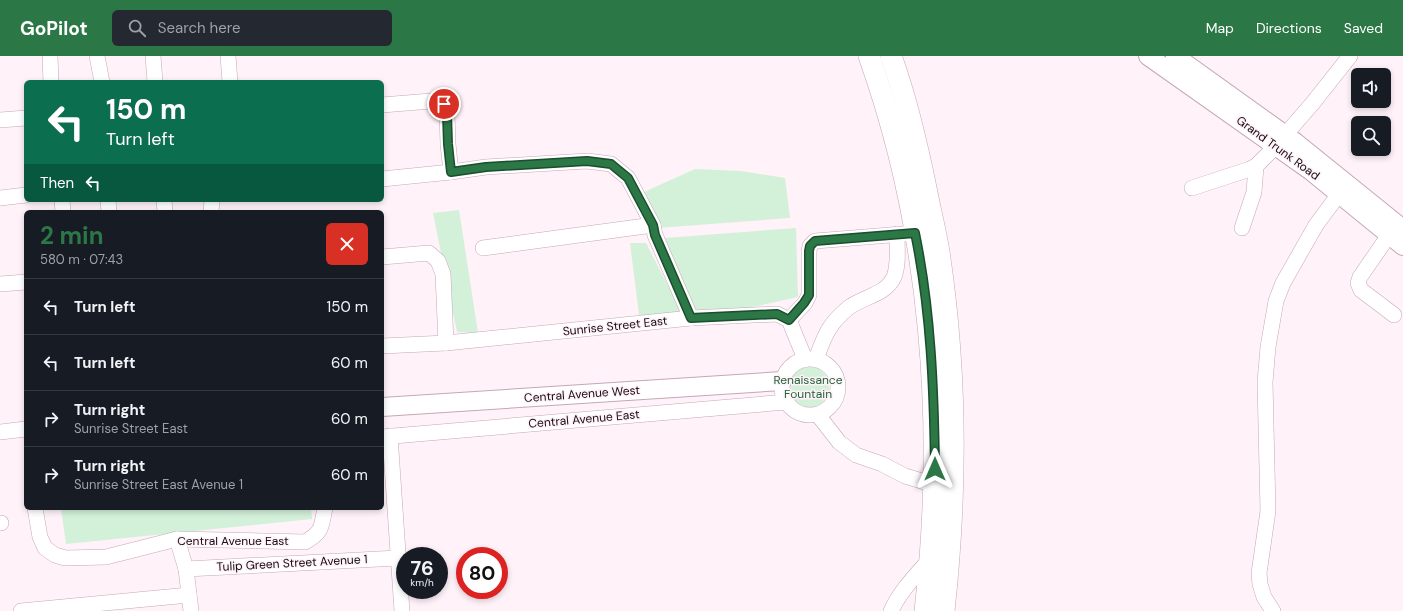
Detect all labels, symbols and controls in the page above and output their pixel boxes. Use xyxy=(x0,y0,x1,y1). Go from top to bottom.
search box xyxy=(112,10,392,46)
text: GoPilot xyxy=(20,16,88,41)
icon: search xyxy=(126,17,148,39)
text: Search here xyxy=(158,18,241,38)
text: Map xyxy=(1206,19,1234,37)
text: Directions xyxy=(1256,19,1322,37)
text: Saved xyxy=(1344,19,1383,37)
map controls xyxy=(1351,68,1391,156)
button: sound xyxy=(1351,68,1391,108)
pin xyxy=(427,87,461,121)
text: 150 m xyxy=(106,91,186,128)
icon: arrive xyxy=(433,93,455,115)
icon: left xyxy=(40,96,92,148)
street label: Grand Trunk Road xyxy=(1233,112,1323,184)
button: search xyxy=(1351,116,1391,156)
text: Turn left xyxy=(106,127,175,151)
icon: left xyxy=(82,172,104,194)
text: Then xyxy=(40,173,74,193)
text: 2 min xyxy=(40,220,103,251)
button: close xyxy=(326,223,368,265)
text: 580 m · 07:43 xyxy=(40,251,123,268)
icon: left xyxy=(40,296,62,318)
text: Turn left xyxy=(74,297,135,317)
text: 150 m xyxy=(327,297,368,317)
street label: Sunrise Street East xyxy=(562,313,668,339)
icon: left xyxy=(40,352,62,374)
text: Turn left xyxy=(74,353,135,373)
text: 60 m xyxy=(331,353,368,373)
park label: Renaissance Fountain xyxy=(773,372,843,402)
street label: Central Avenue West xyxy=(524,382,641,406)
text: Turn right xyxy=(74,400,145,420)
street label: Central Avenue East xyxy=(528,406,641,432)
icon: right xyxy=(40,408,62,430)
text: 60 m xyxy=(331,409,368,429)
text: Sunrise Street East xyxy=(74,420,188,437)
position arrow xyxy=(914,448,956,490)
text: Turn right xyxy=(74,456,145,476)
icon: right xyxy=(40,464,62,486)
text: 60 m xyxy=(331,465,368,485)
text: Sunrise Street East Avenue 1 xyxy=(74,476,243,493)
street label: Central Avenue East xyxy=(177,533,289,549)
speed limit sign: 80 xyxy=(456,547,508,599)
street label: Tulip Green Street Avenue 1 xyxy=(216,551,368,575)
text: 76 xyxy=(410,555,434,581)
text: km/h xyxy=(410,576,434,589)

